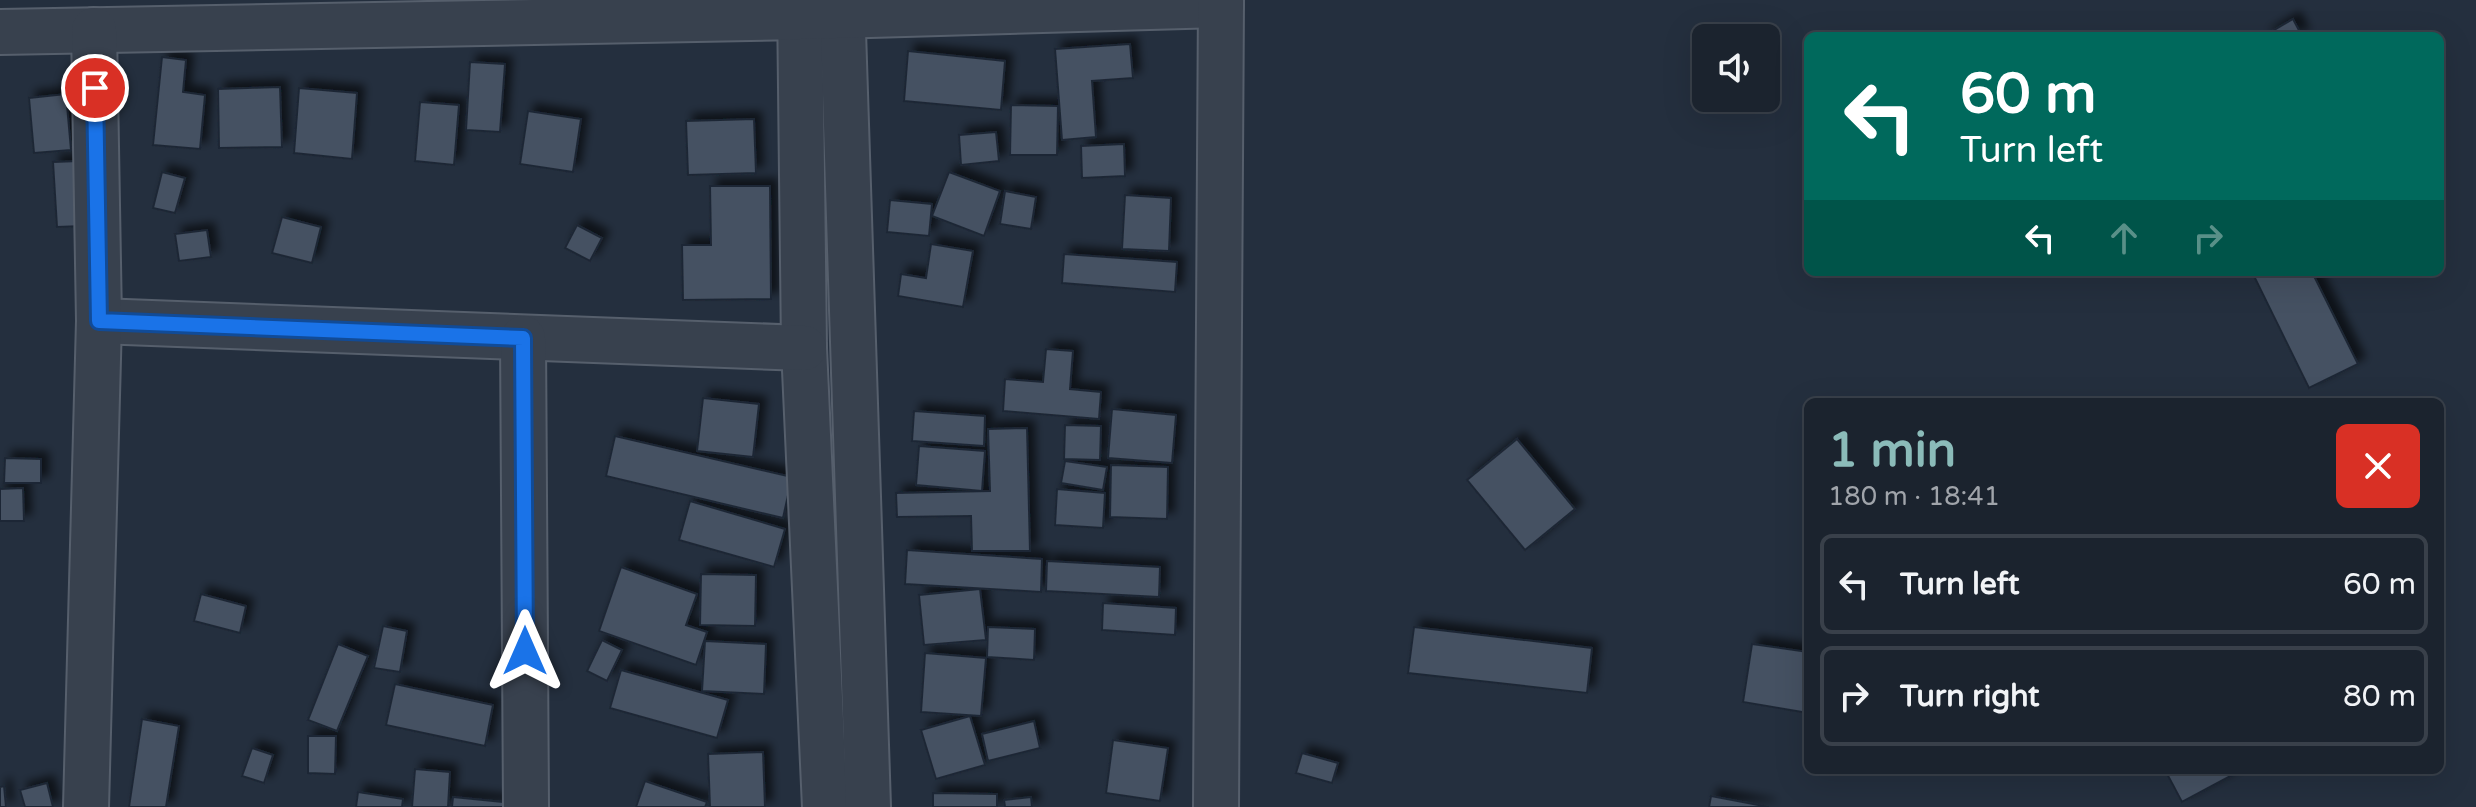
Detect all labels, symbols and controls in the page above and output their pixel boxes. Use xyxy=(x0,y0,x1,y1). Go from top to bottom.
map controls xyxy=(1692,24,1780,112)
button: sound xyxy=(1692,24,1780,112)
pin xyxy=(61,54,129,122)
text: 60 m xyxy=(1960,61,2096,128)
icon: left xyxy=(1828,64,1932,168)
icon: arrive xyxy=(73,66,117,110)
text: Turn left xyxy=(1960,129,2103,172)
icon: left xyxy=(2018,216,2062,260)
icon: ahead xyxy=(2102,216,2146,260)
icon: right xyxy=(2186,216,2230,260)
text: 1 min xyxy=(1828,422,1956,480)
button: close xyxy=(2336,424,2420,508)
text: 180 m · 18:41 xyxy=(1828,481,2000,512)
icon: left xyxy=(1832,562,1876,606)
text: Turn left xyxy=(1900,566,2019,603)
text: 60 m xyxy=(2343,566,2416,603)
position arrow xyxy=(483,609,567,693)
icon: right xyxy=(1832,674,1876,718)
text: Turn right xyxy=(1900,678,2040,715)
text: 80 m xyxy=(2343,678,2416,715)

